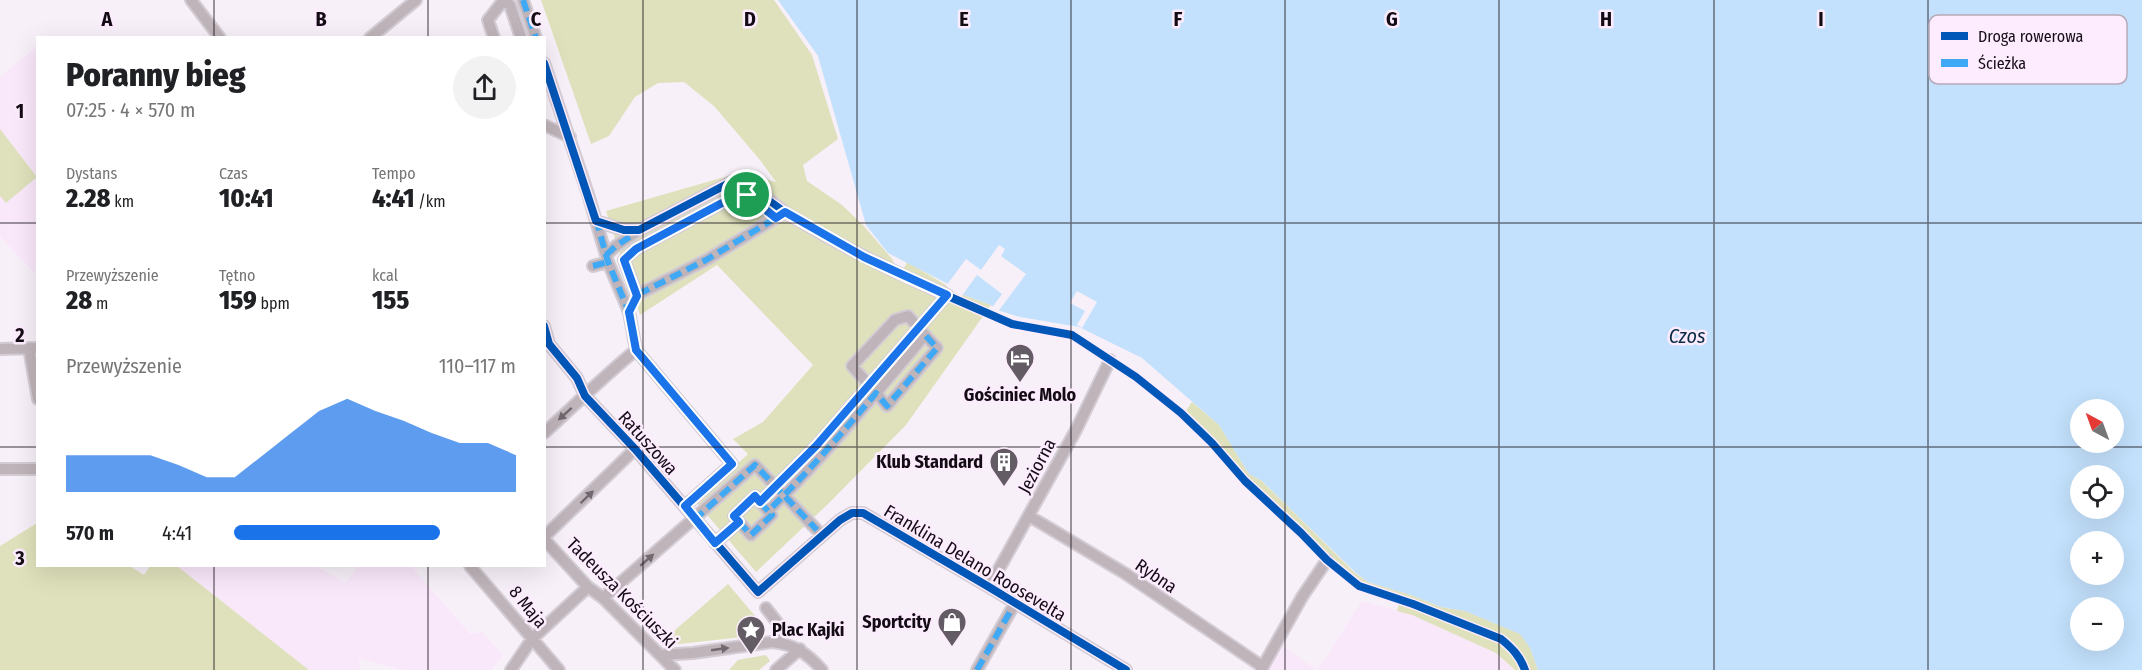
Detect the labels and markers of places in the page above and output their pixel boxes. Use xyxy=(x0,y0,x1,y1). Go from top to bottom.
pin xyxy=(721,169,772,220)
hotel icon: Gościniec Molo xyxy=(1004,342,1036,384)
place label: Gościniec Molo xyxy=(964,384,1077,406)
building icon: Klub Standard xyxy=(988,446,1020,488)
place label: Klub Standard xyxy=(876,451,983,473)
shop icon: Sportcity xyxy=(936,606,968,648)
place label: Sportcity xyxy=(862,611,931,633)
place icon: Plac Kajki xyxy=(735,614,767,656)
place label: Plac Kajki xyxy=(772,619,845,641)

